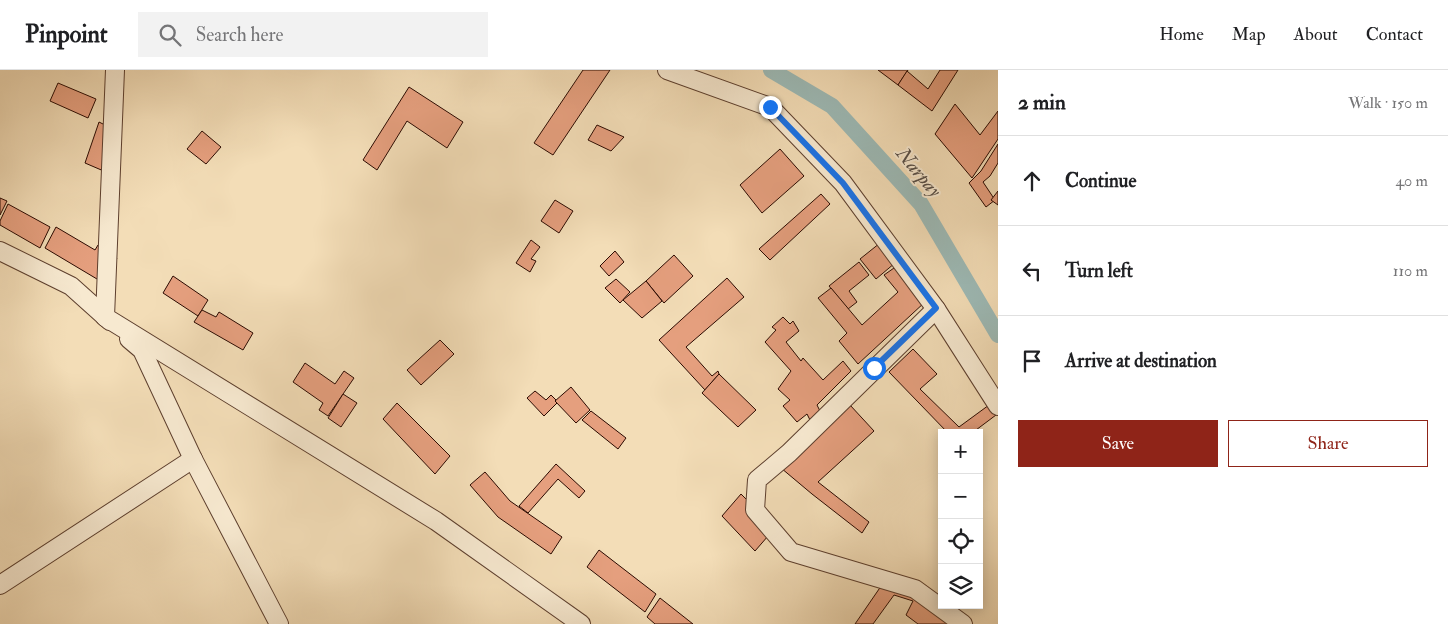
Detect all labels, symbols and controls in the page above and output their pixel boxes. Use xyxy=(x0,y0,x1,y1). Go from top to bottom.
search box xyxy=(138,12,488,57)
text: Pinpoint xyxy=(25,19,108,50)
icon: search xyxy=(156,21,184,49)
text: Search here xyxy=(196,23,283,47)
text: Home xyxy=(1159,23,1204,46)
text: Map xyxy=(1232,23,1266,46)
text: About xyxy=(1294,23,1338,46)
text: Contact xyxy=(1366,23,1423,46)
text: 2 min xyxy=(1018,89,1066,116)
text: Walk · 150 m xyxy=(1348,93,1428,113)
route end xyxy=(759,96,782,119)
water label: Narpay xyxy=(890,141,947,202)
icon: ahead xyxy=(1018,167,1046,195)
text: Continue xyxy=(1065,169,1136,193)
text: 40 m xyxy=(1395,171,1428,191)
icon: left xyxy=(1018,257,1046,285)
text: Turn left xyxy=(1065,259,1133,283)
text: 110 m xyxy=(1393,261,1428,281)
icon: arrive xyxy=(1018,347,1046,375)
text: Arrive at destination xyxy=(1065,349,1217,373)
route start xyxy=(863,357,886,380)
button: Save xyxy=(1018,420,1218,467)
button: Share xyxy=(1228,420,1428,467)
map controls xyxy=(938,429,983,609)
button: + xyxy=(938,429,983,474)
button: − xyxy=(938,474,983,519)
button: locate xyxy=(938,519,983,564)
button: layers xyxy=(938,564,983,609)

